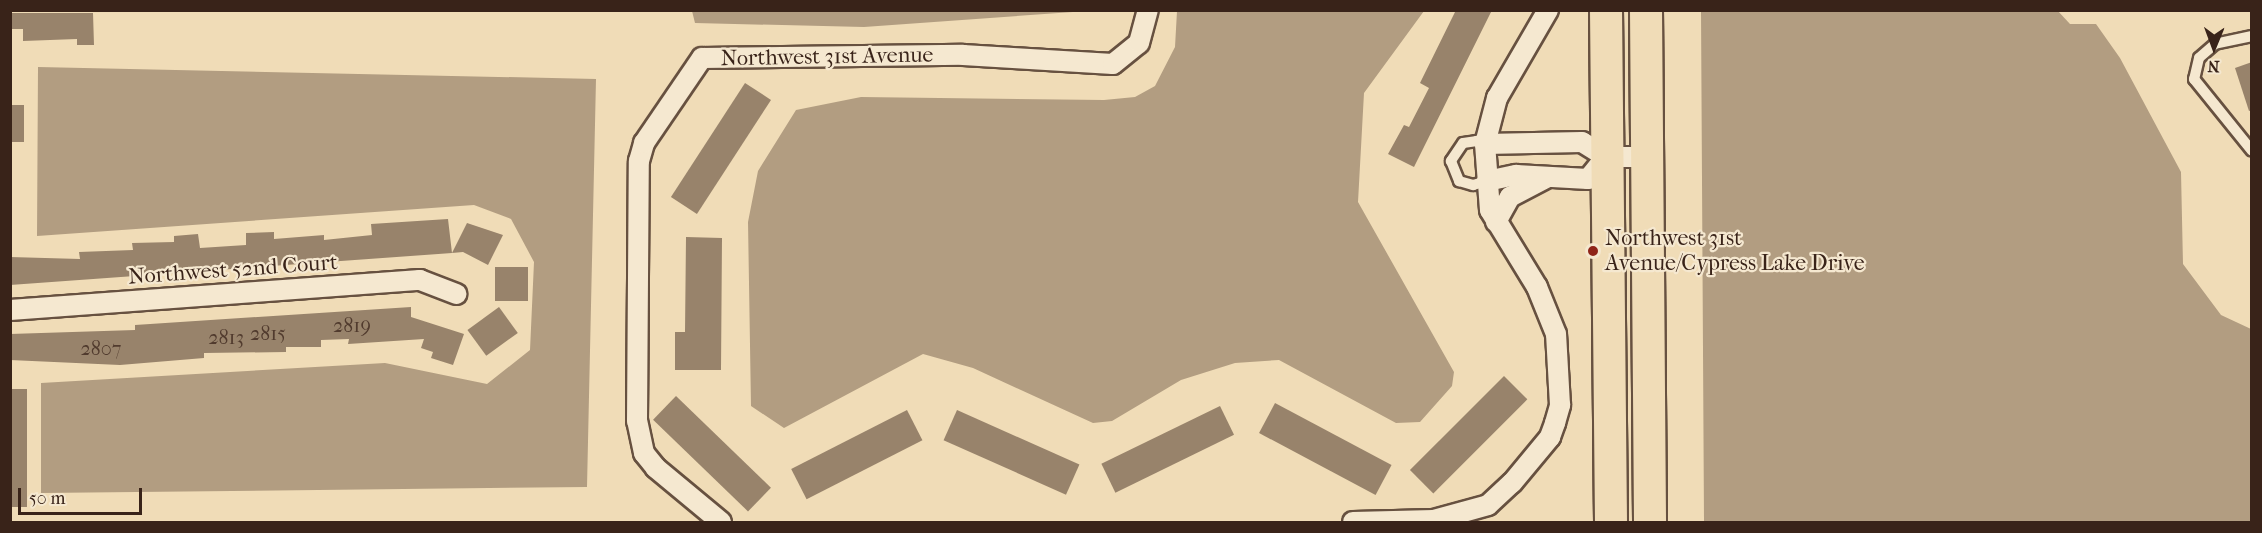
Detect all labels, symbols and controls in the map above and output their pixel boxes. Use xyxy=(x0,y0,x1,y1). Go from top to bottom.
north arrow xyxy=(2184,18,2244,78)
street label: Northwest 31st Avenue xyxy=(720,42,934,72)
text: N xyxy=(2207,57,2220,76)
place label: Northwest 31st Avenue/Cypress Lake Drive xyxy=(1605,225,1865,276)
marker: Northwest 31st Avenue/Cypress Lake Drive xyxy=(1586,244,1600,258)
street label: Northwest 52nd Court xyxy=(127,250,339,290)
house number: 2819 xyxy=(333,313,371,337)
house number: 2815 xyxy=(250,321,286,345)
house number: 2813 xyxy=(208,325,244,349)
house number: 2807 xyxy=(80,336,122,360)
scale bar xyxy=(21,476,146,514)
text: 50 m xyxy=(29,488,65,509)

